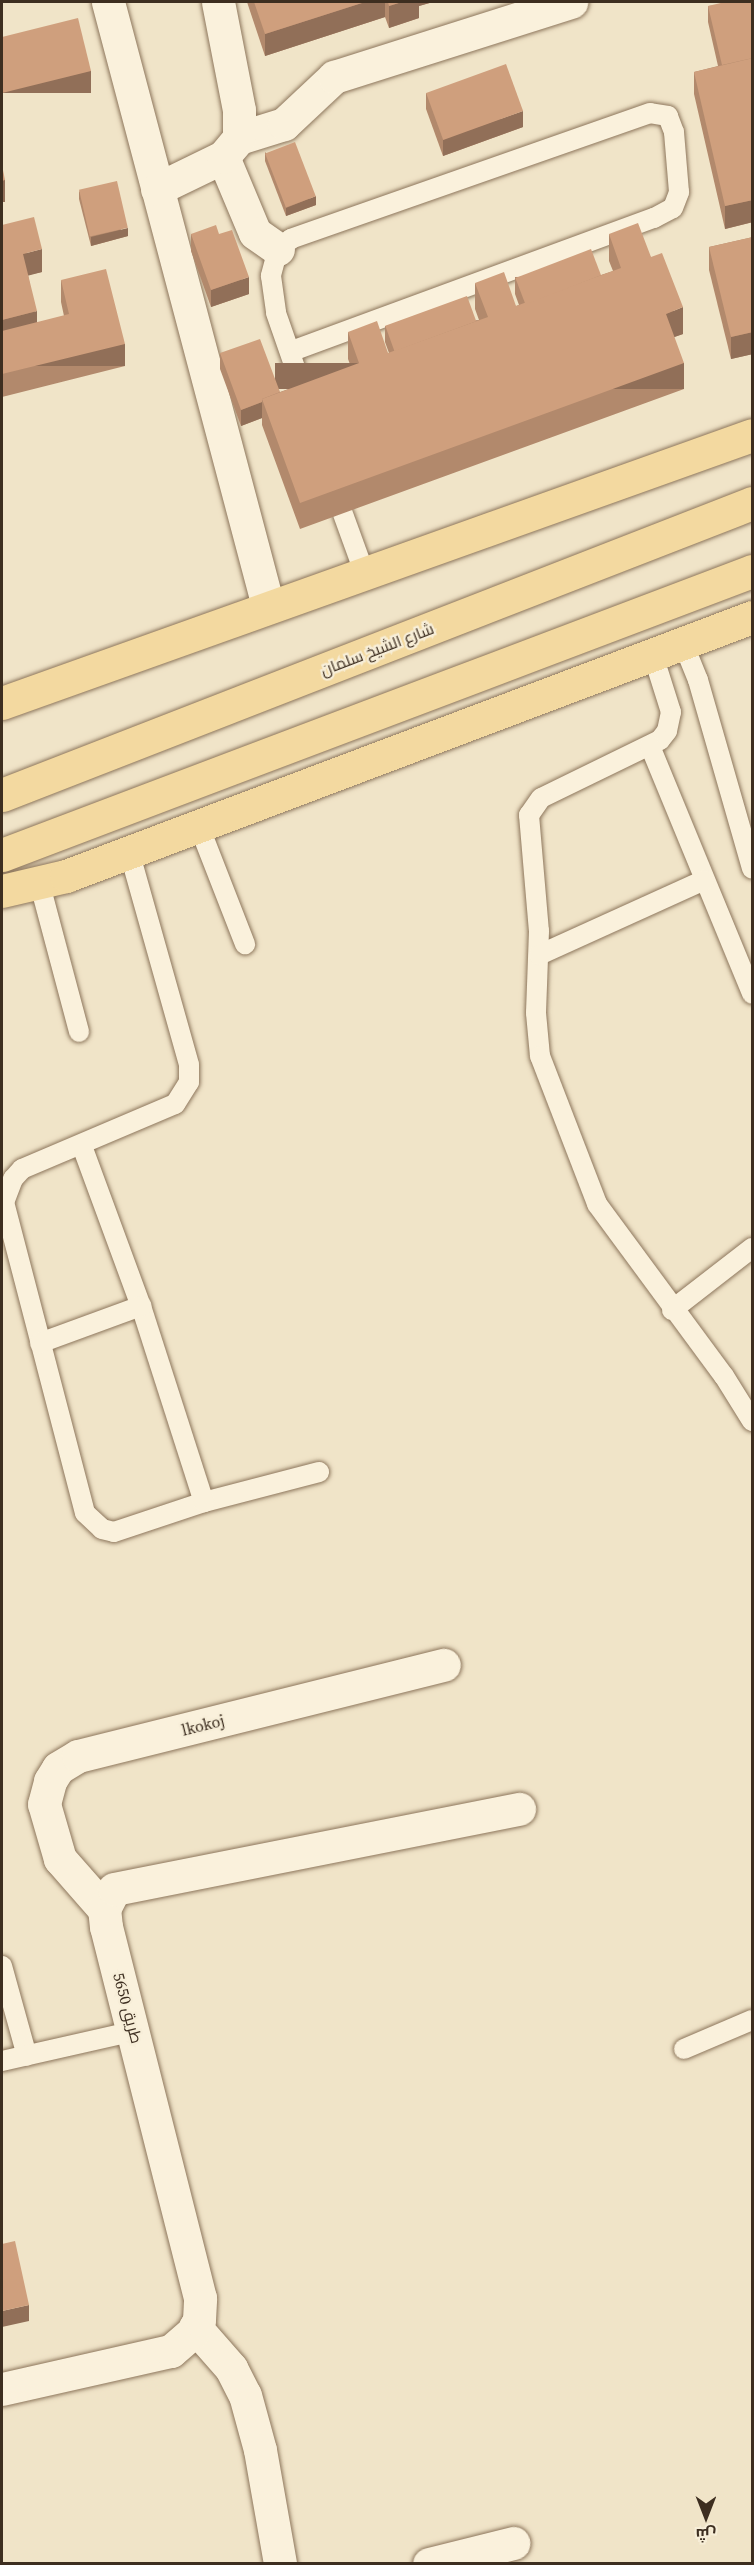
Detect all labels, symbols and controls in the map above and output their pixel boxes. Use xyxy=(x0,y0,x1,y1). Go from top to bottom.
street label: شارع الشيخ سلمان xyxy=(318,619,436,679)
street label: lkokoj xyxy=(180,1710,226,1740)
street label: طريق 5650 xyxy=(109,1971,147,2045)
north arrow xyxy=(676,2487,736,2547)
text: ش xyxy=(696,2524,716,2546)

